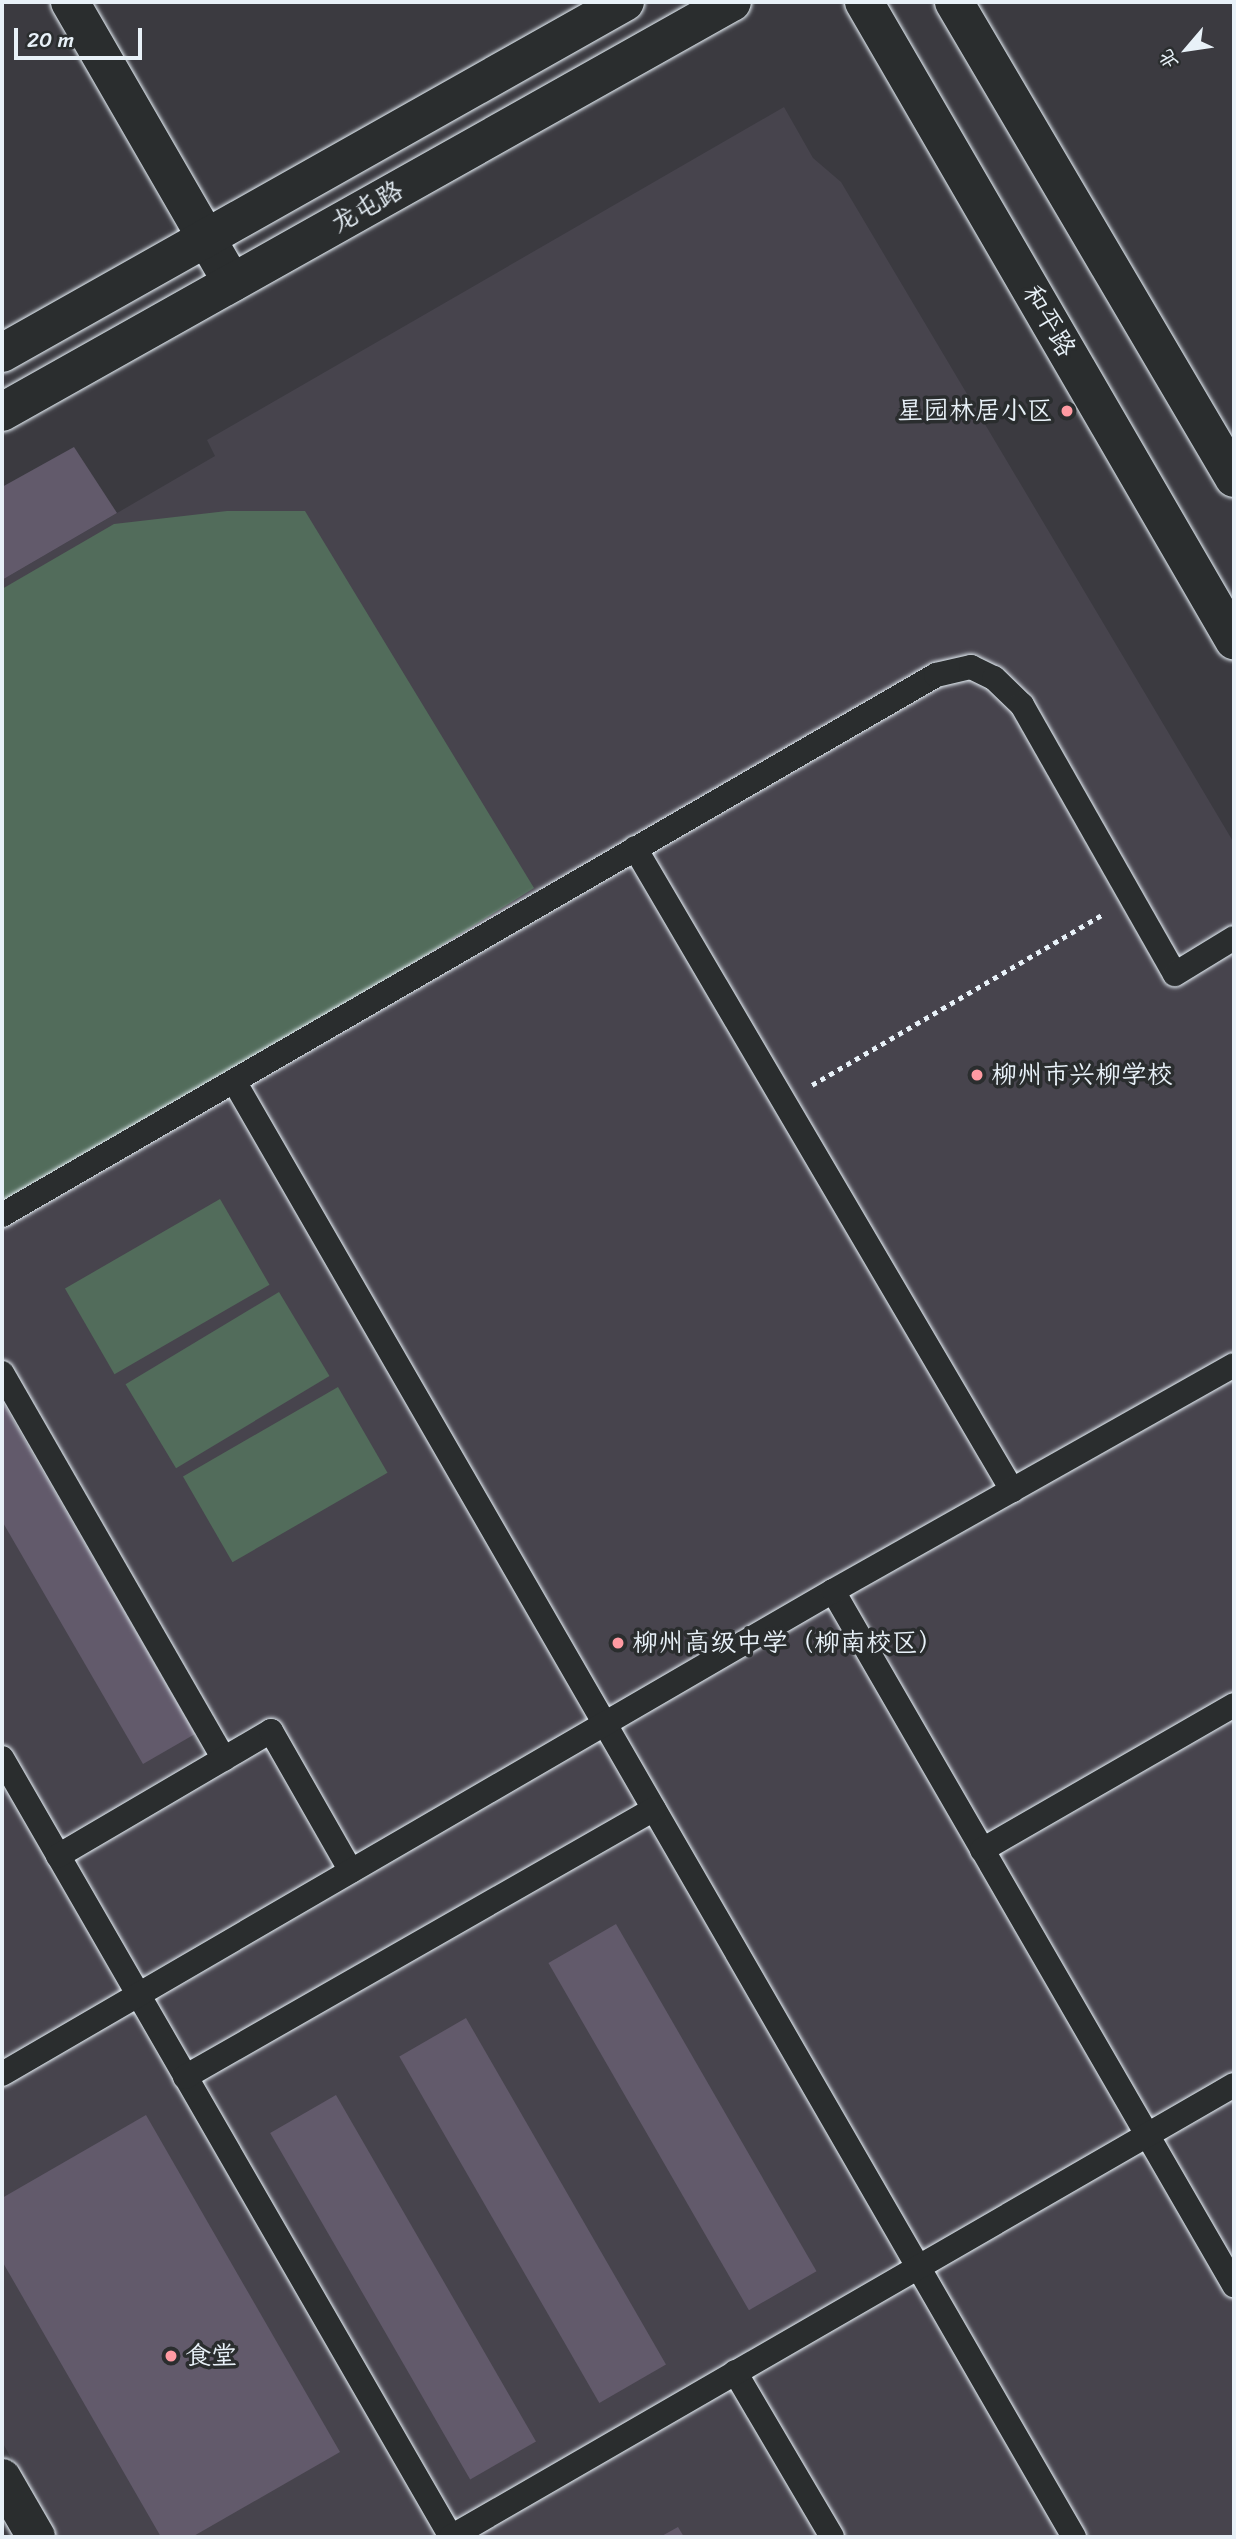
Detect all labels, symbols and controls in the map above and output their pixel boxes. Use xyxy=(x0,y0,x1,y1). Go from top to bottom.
scale bar xyxy=(18,14,145,58)
north arrow xyxy=(1152,14,1222,84)
text: 20 m xyxy=(27,21,74,59)
text: 北 xyxy=(1149,43,1187,76)
street label: 龙屯路 xyxy=(325,174,409,240)
street label: 和平路 xyxy=(1016,279,1082,363)
place label: 星园林居小区 xyxy=(897,395,1053,427)
marker: 星园林居小区 xyxy=(1059,403,1075,419)
place label: 柳州市兴柳学校 xyxy=(991,1059,1173,1091)
marker: 柳州市兴柳学校 xyxy=(969,1067,985,1083)
place label: 柳州高级中学（柳南校区） xyxy=(632,1627,944,1659)
marker: 柳州高级中学（柳南校区） xyxy=(610,1635,626,1651)
place label: 食堂 xyxy=(185,2340,237,2372)
marker: 食堂 xyxy=(163,2348,179,2364)

